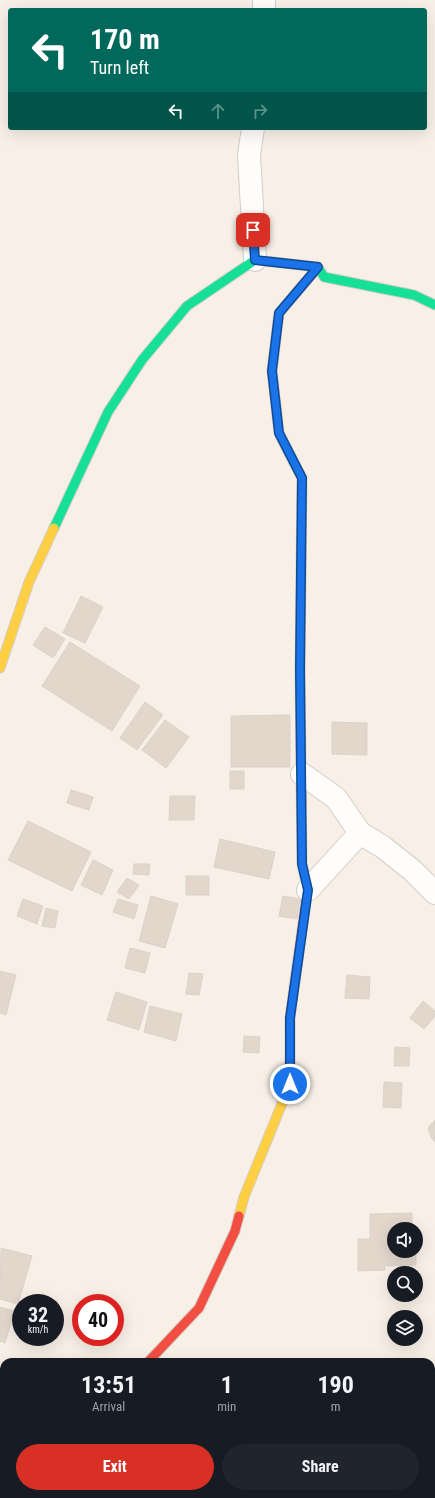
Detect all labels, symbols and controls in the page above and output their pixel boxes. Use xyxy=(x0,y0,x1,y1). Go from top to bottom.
text: 170 m xyxy=(90,23,160,56)
icon: left xyxy=(24,24,76,76)
text: Turn left xyxy=(90,57,149,78)
icon: left xyxy=(165,100,187,122)
icon: ahead xyxy=(207,100,229,122)
icon: right xyxy=(249,100,271,122)
pin xyxy=(236,213,270,247)
icon: arrive xyxy=(242,219,264,241)
position arrow xyxy=(269,1063,311,1105)
map controls xyxy=(387,1222,423,1346)
button: sound xyxy=(387,1222,423,1258)
button: search xyxy=(387,1266,423,1302)
speed limit sign: 40 xyxy=(72,1294,124,1346)
text: 32 xyxy=(28,1303,48,1327)
button: layers xyxy=(387,1310,423,1346)
text: km/h xyxy=(28,1324,48,1335)
text: 13:51 xyxy=(81,1371,136,1399)
text: 1 xyxy=(221,1371,233,1399)
text: 190 xyxy=(317,1371,354,1399)
text: Arrival xyxy=(92,1399,125,1414)
text: min xyxy=(217,1399,236,1414)
text: m xyxy=(331,1399,341,1414)
button: Exit xyxy=(16,1444,214,1490)
button: Share xyxy=(222,1444,419,1490)

